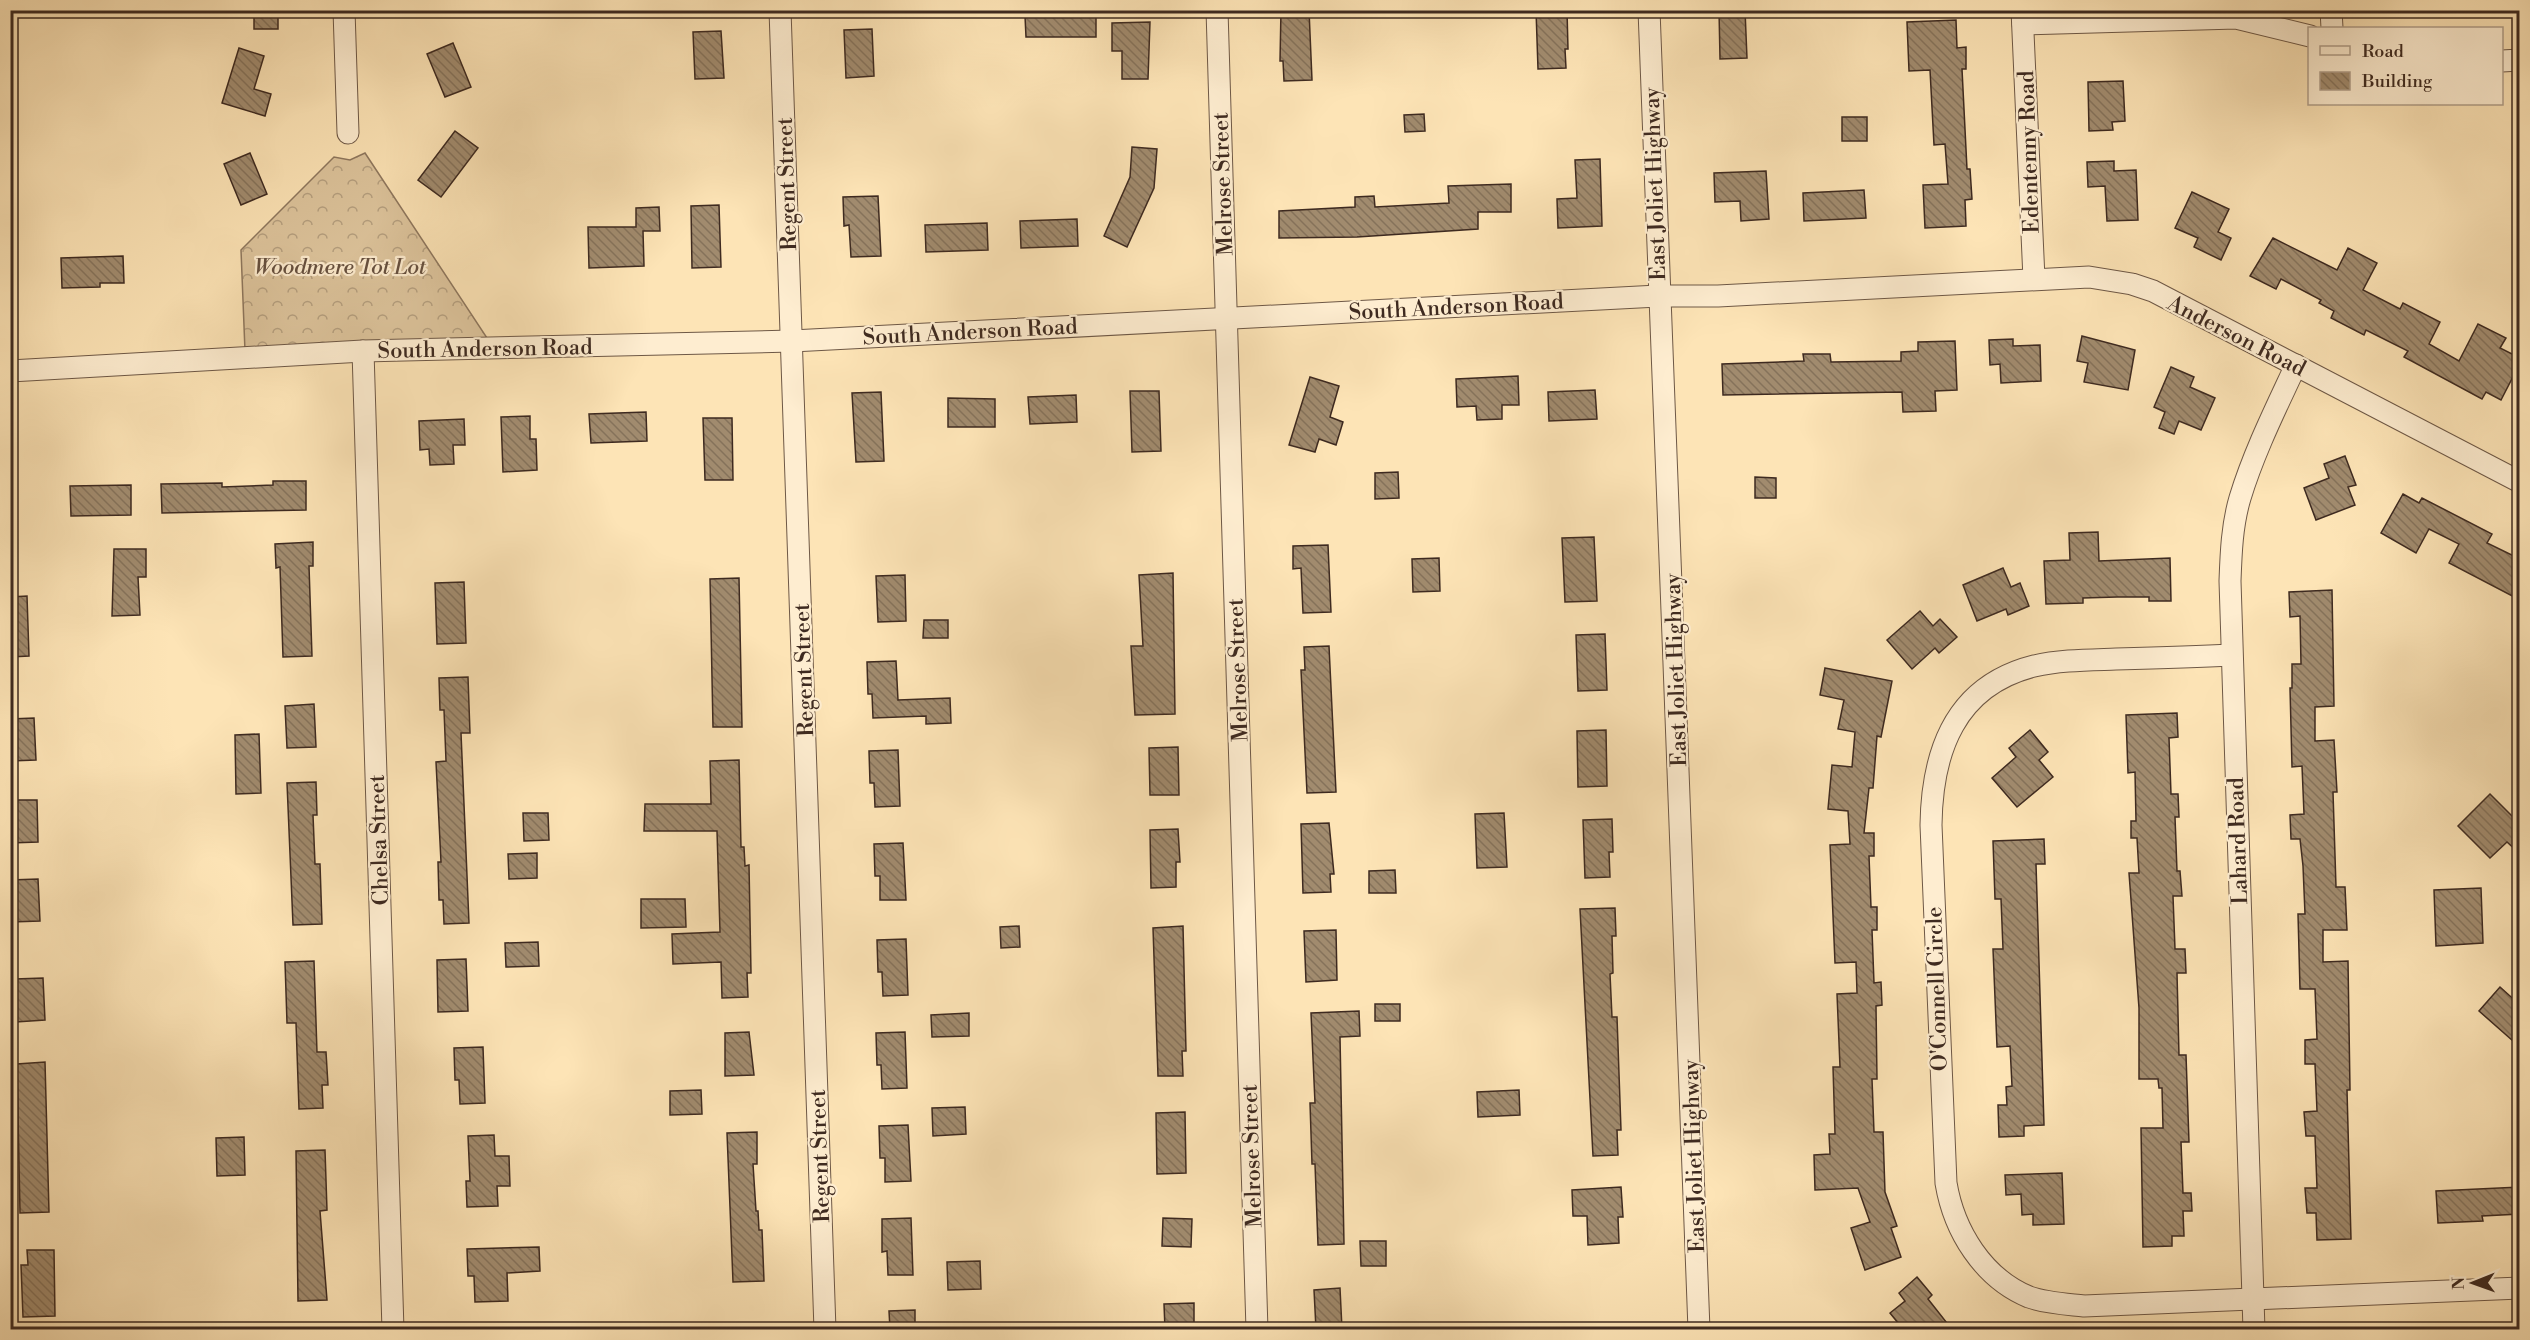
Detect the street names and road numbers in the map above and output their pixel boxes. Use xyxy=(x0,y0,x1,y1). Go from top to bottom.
street label: Edentenny Road xyxy=(2013,70,2046,234)
street label: East Joliet Highway xyxy=(1639,86,1672,281)
street label: Melrose Street xyxy=(1207,111,1239,256)
street label: Regent Street xyxy=(772,117,803,251)
street label: South Anderson Road xyxy=(1348,288,1565,327)
street label: Anderson Road xyxy=(2162,289,2311,383)
street label: South Anderson Road xyxy=(862,313,1079,352)
street label: South Anderson Road xyxy=(377,334,593,365)
street label: East Joliet Highway xyxy=(1660,572,1693,767)
street label: Melrose Street xyxy=(1222,597,1254,742)
street label: Regent Street xyxy=(789,603,820,737)
street label: Chelsa Street xyxy=(364,774,395,906)
street label: Lahard Road xyxy=(2223,776,2254,905)
street label: O'Connell Circle xyxy=(1921,906,1954,1072)
street label: East Joliet Highway xyxy=(1678,1058,1711,1253)
street label: Melrose Street xyxy=(1236,1083,1268,1228)
street label: Regent Street xyxy=(805,1089,836,1223)

